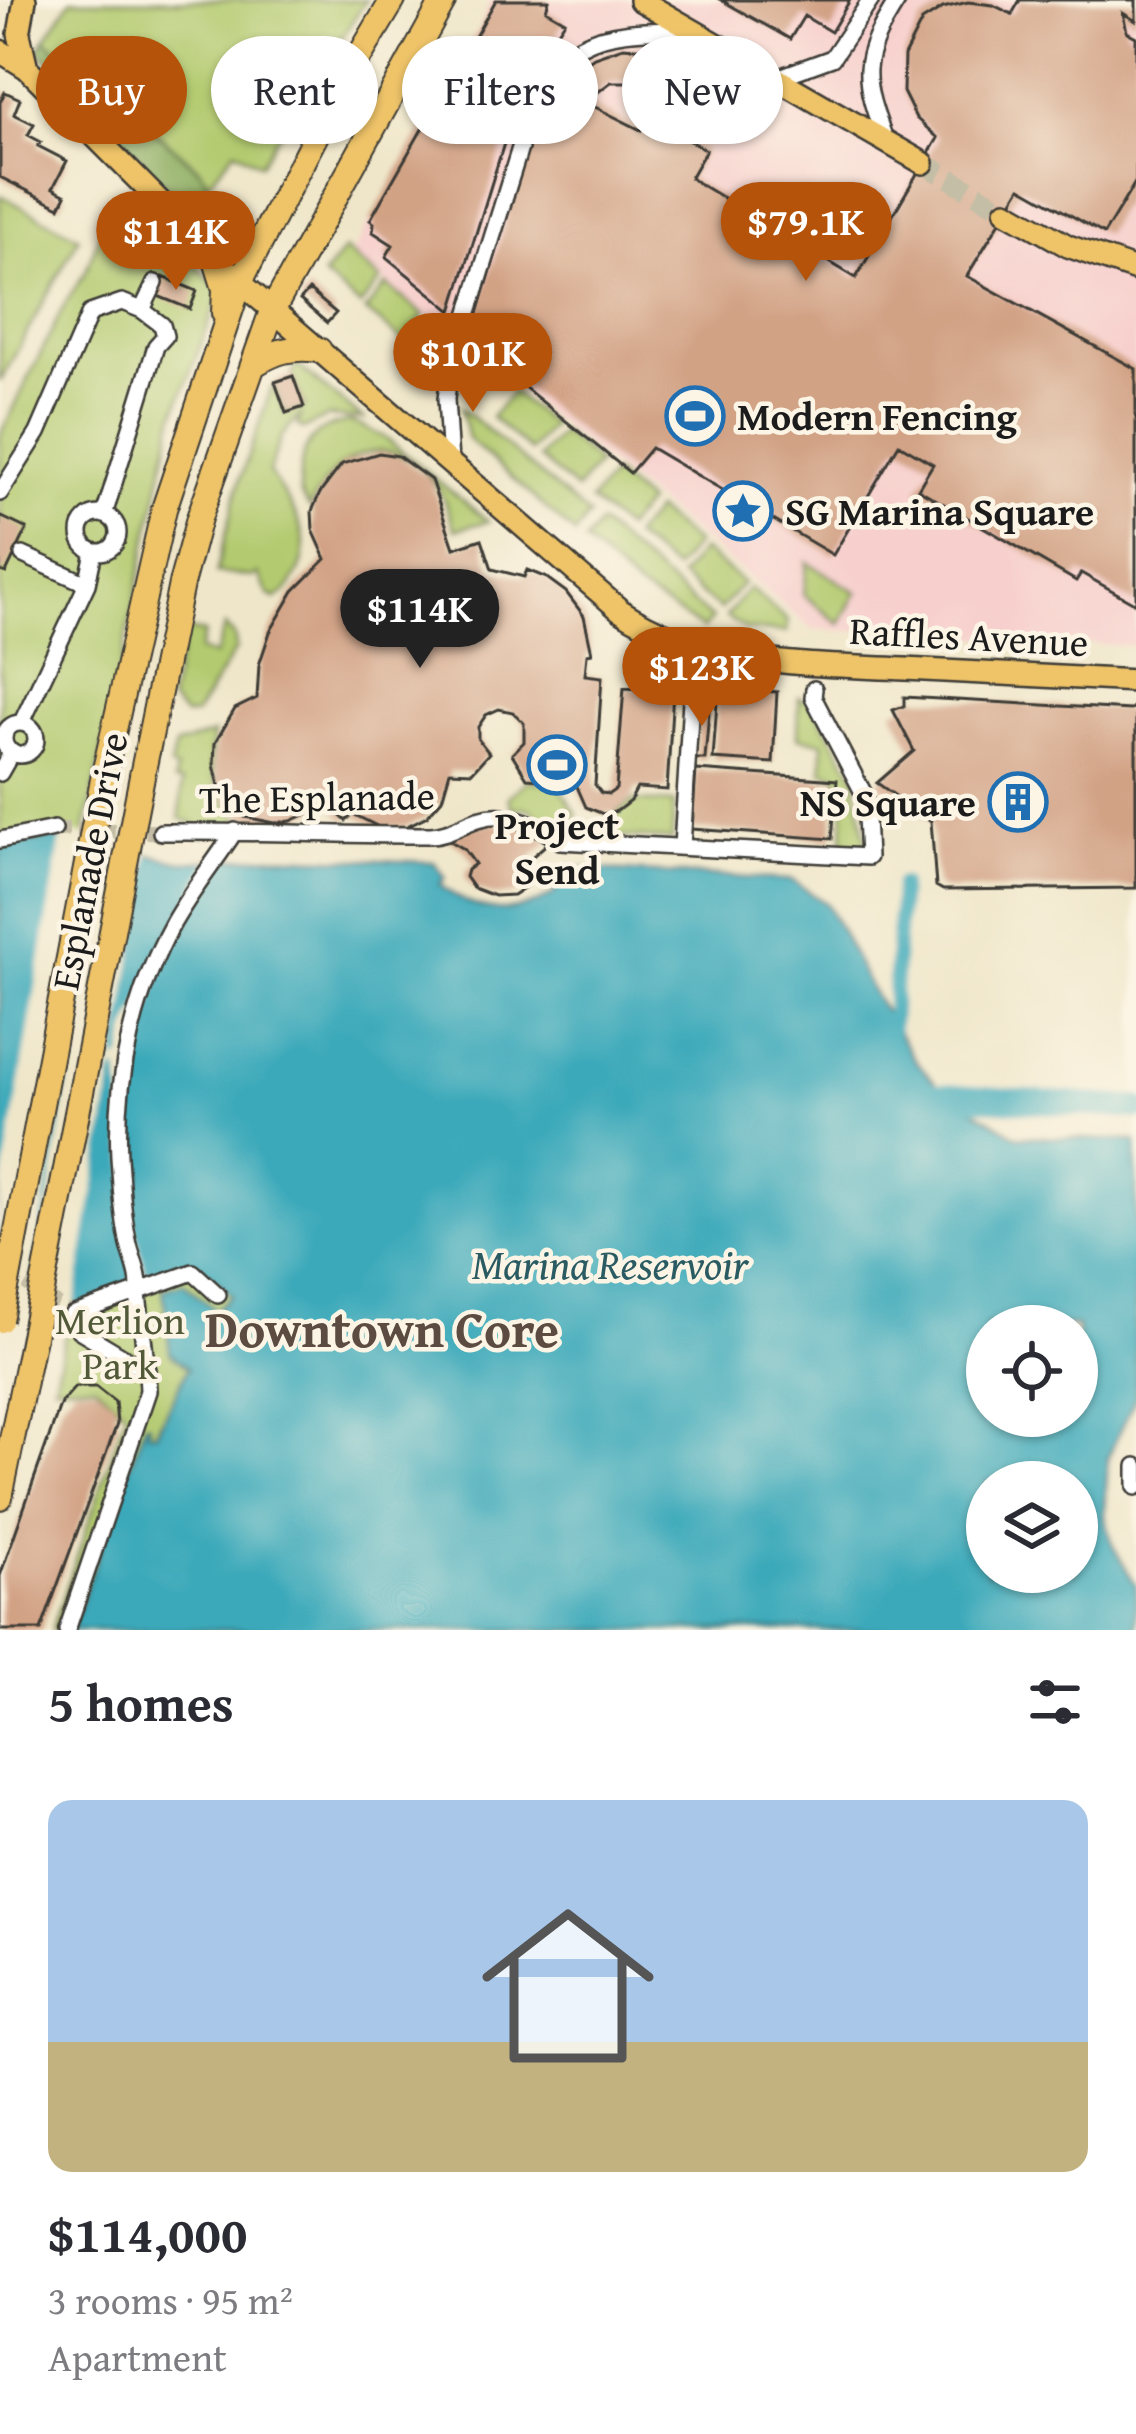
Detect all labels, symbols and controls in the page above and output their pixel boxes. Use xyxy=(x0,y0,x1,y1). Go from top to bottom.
chip: Buy xyxy=(36,36,187,144)
chip: Rent xyxy=(211,36,378,144)
chip: Filters xyxy=(402,36,598,144)
chip: New xyxy=(622,36,783,144)
pin: $79.1K xyxy=(708,182,904,284)
pin: $114K xyxy=(92,191,260,293)
text: $79.1K xyxy=(748,192,864,249)
text: $114K xyxy=(123,201,229,258)
pin: $101K xyxy=(389,313,557,415)
text: $101K xyxy=(420,323,526,380)
sports icon: Modern Fencing xyxy=(664,385,726,447)
place label: Modern Fencing xyxy=(737,387,1017,444)
place icon: SG Marina Square xyxy=(712,480,774,542)
place label: SG Marina Square xyxy=(785,482,1094,539)
pin: $114K xyxy=(336,569,504,671)
text: $114K xyxy=(367,579,473,636)
street label: Raffles Avenue xyxy=(848,601,1090,670)
pin: $123K xyxy=(618,627,786,729)
text: $123K xyxy=(649,637,755,694)
street label: Esplanade Drive xyxy=(36,727,141,995)
sports icon: Project Send xyxy=(526,734,588,796)
street label: The Esplanade xyxy=(199,766,435,827)
building icon: NS Square xyxy=(987,771,1049,833)
place label: NS Square xyxy=(800,773,976,830)
place label: Project Send xyxy=(495,796,619,898)
water label: Marina Reservoir xyxy=(472,1233,750,1294)
park label: Merlion Park xyxy=(55,1291,185,1393)
district label: Downtown Core xyxy=(205,1291,559,1366)
map controls xyxy=(966,1305,1098,1593)
button: locate xyxy=(966,1305,1098,1437)
button: layers xyxy=(966,1461,1098,1593)
text: 5 homes xyxy=(48,1665,234,1740)
icon: filters xyxy=(1022,1669,1088,1735)
icon: home xyxy=(460,1878,676,2094)
text: $114,000 xyxy=(48,2196,247,2271)
text: 3 rooms · 95 m² xyxy=(48,2271,293,2328)
text: Apartment xyxy=(48,2328,227,2385)

